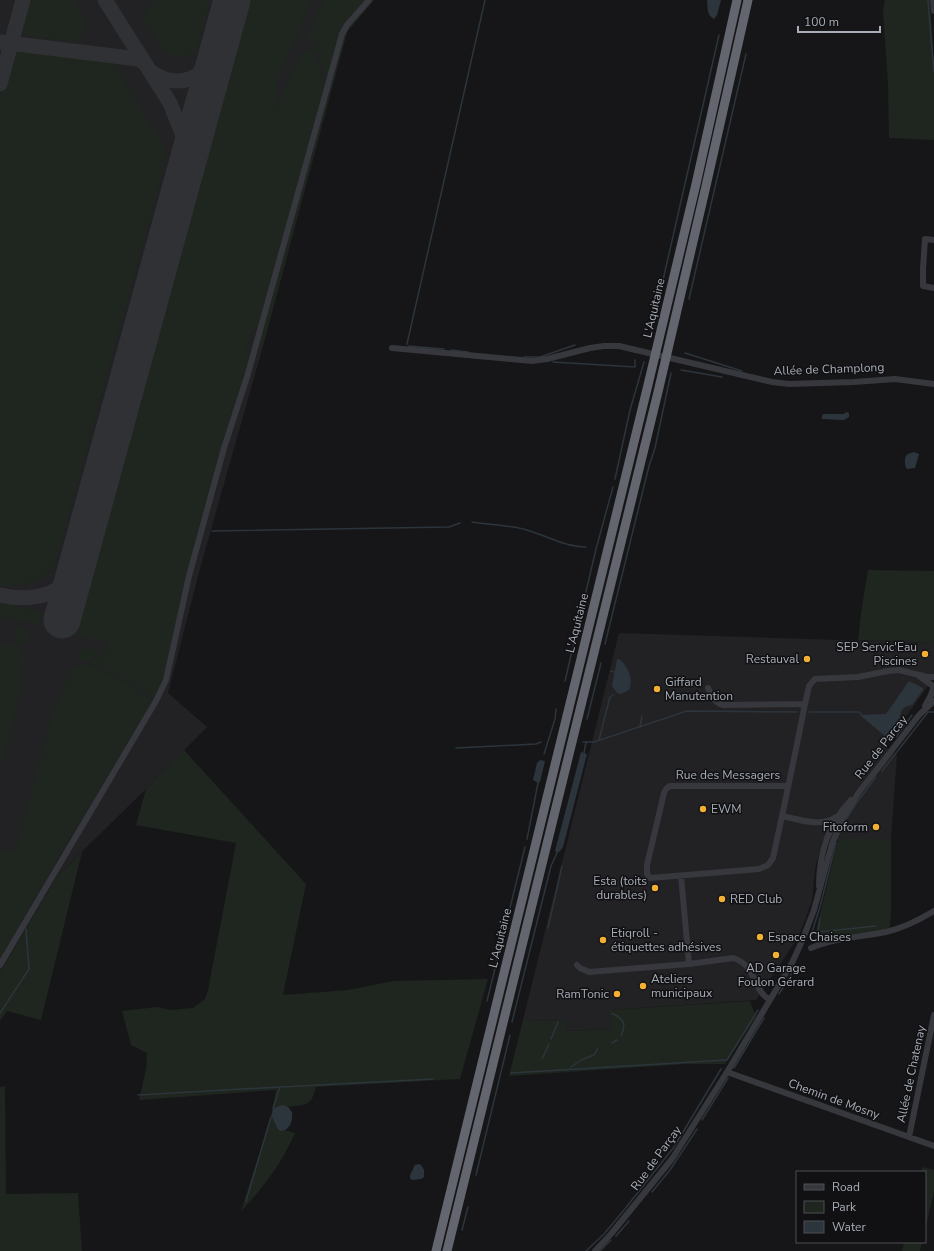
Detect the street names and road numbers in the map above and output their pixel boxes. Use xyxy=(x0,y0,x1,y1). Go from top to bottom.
street label: L'Aquitaine xyxy=(639,277,669,339)
street label: Allée de Champlong xyxy=(773,359,885,379)
street label: L'Aquitaine xyxy=(562,592,592,654)
street label: Rue de Parcay xyxy=(851,711,911,782)
street label: Rue des Messagers xyxy=(676,767,780,783)
street label: L'Aquitaine xyxy=(485,907,515,969)
street label: Allée de Chatenay xyxy=(893,1023,929,1124)
street label: Chemin de Mosny xyxy=(786,1075,883,1123)
street label: Rue de Parçay xyxy=(627,1122,685,1194)

